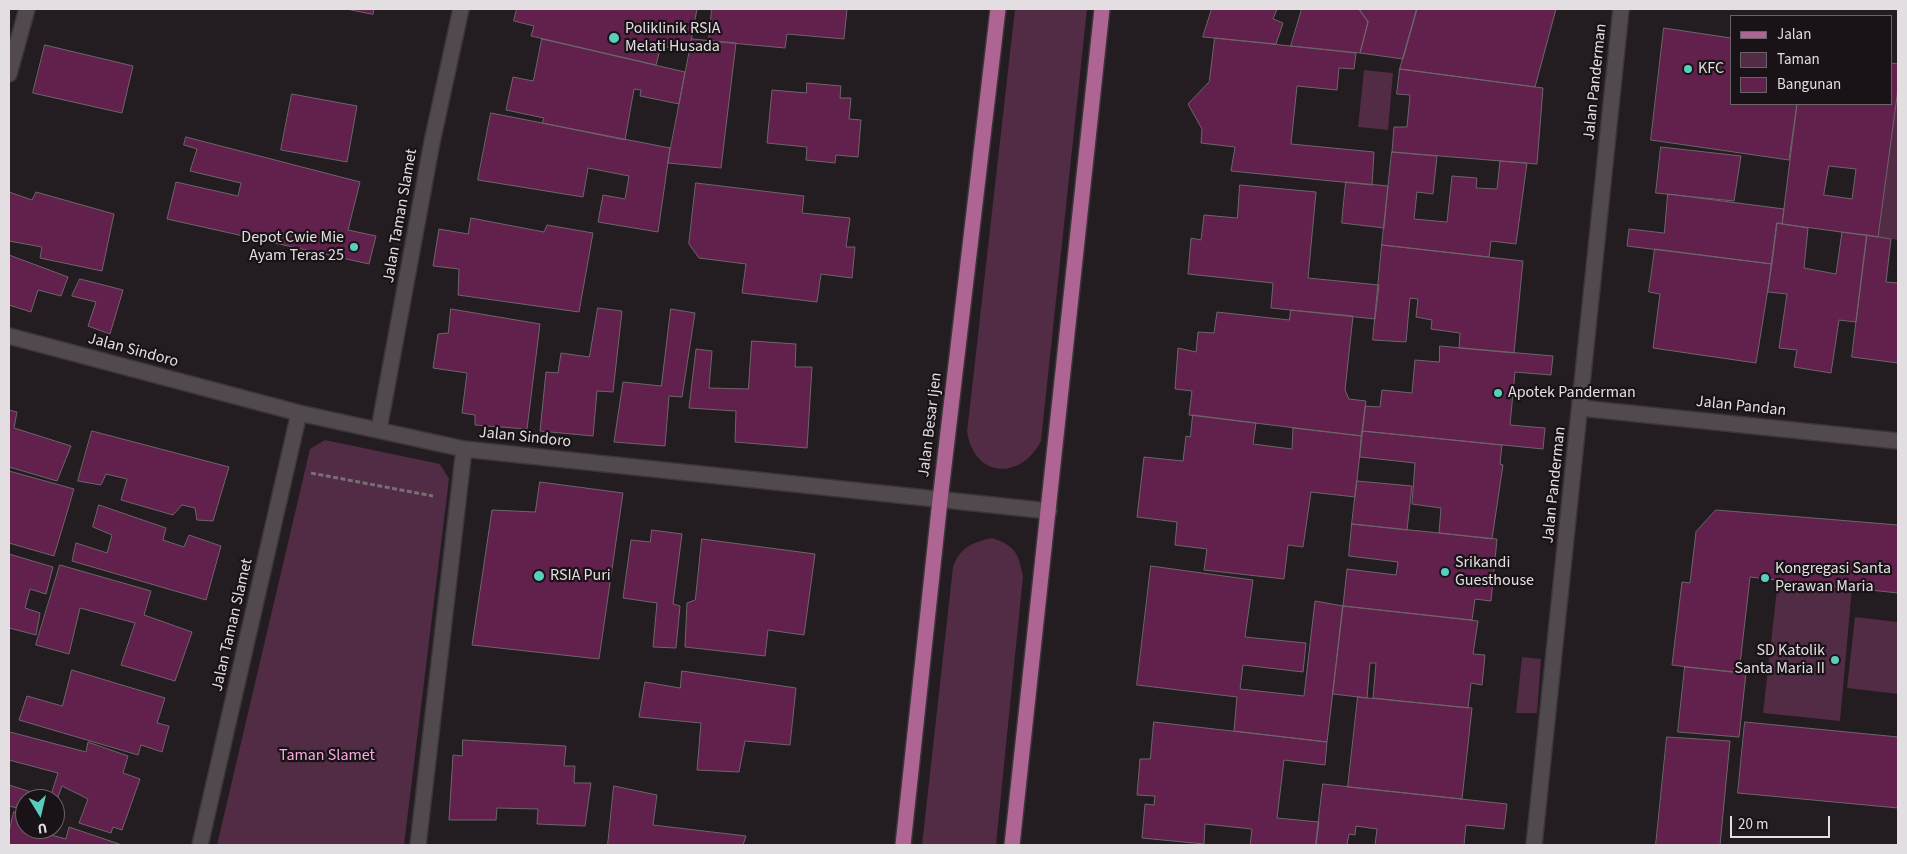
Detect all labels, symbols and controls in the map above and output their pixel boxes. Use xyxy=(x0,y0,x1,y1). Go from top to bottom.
legend xyxy=(1730,15,1892,105)
place label: Poliklinik RSIA Melati Husada xyxy=(625,19,720,57)
street label: Jalan Panderman xyxy=(1580,23,1612,141)
text: Jalan xyxy=(1777,24,1811,45)
marker: Poliklinik RSIA Melati Husada xyxy=(607,31,621,45)
text: Taman xyxy=(1777,49,1820,70)
place label: KFC xyxy=(1698,59,1724,79)
marker: KFC xyxy=(1682,63,1694,75)
text: Bangunan xyxy=(1777,74,1841,95)
street label: Jalan Taman Slamet xyxy=(380,148,422,284)
place label: Depot Cwie Mie Ayam Teras 25 xyxy=(241,228,344,266)
marker: Depot Cwie Mie Ayam Teras 25 xyxy=(348,241,360,253)
street label: Jalan Sindoro xyxy=(86,330,180,372)
street label: Jalan Besar Ijen xyxy=(915,371,947,479)
place label: Apotek Panderman xyxy=(1508,383,1636,403)
marker: Apotek Panderman xyxy=(1492,387,1504,399)
street label: Jalan Pandan xyxy=(1695,393,1787,421)
street label: Jalan Sindoro xyxy=(478,424,572,452)
street label: Jalan Panderman xyxy=(1539,426,1571,544)
place label: Srikandi Guesthouse xyxy=(1455,553,1534,591)
street label: Jalan Taman Slamet xyxy=(208,557,258,693)
place label: Kongregasi Santa Perawan Maria xyxy=(1775,559,1891,597)
place label: RSIA Puri xyxy=(550,566,611,586)
marker: Srikandi Guesthouse xyxy=(1439,566,1451,578)
marker: RSIA Puri xyxy=(532,569,546,583)
marker: Kongregasi Santa Perawan Maria xyxy=(1759,572,1771,584)
place label: SD Katolik Santa Maria II xyxy=(1734,641,1825,679)
marker: SD Katolik Santa Maria II xyxy=(1829,654,1841,666)
park label: Taman Slamet xyxy=(279,746,375,766)
north arrow xyxy=(15,789,65,839)
scale bar xyxy=(1732,806,1832,838)
text: 20 m xyxy=(1738,814,1768,835)
text: U xyxy=(36,817,48,838)

